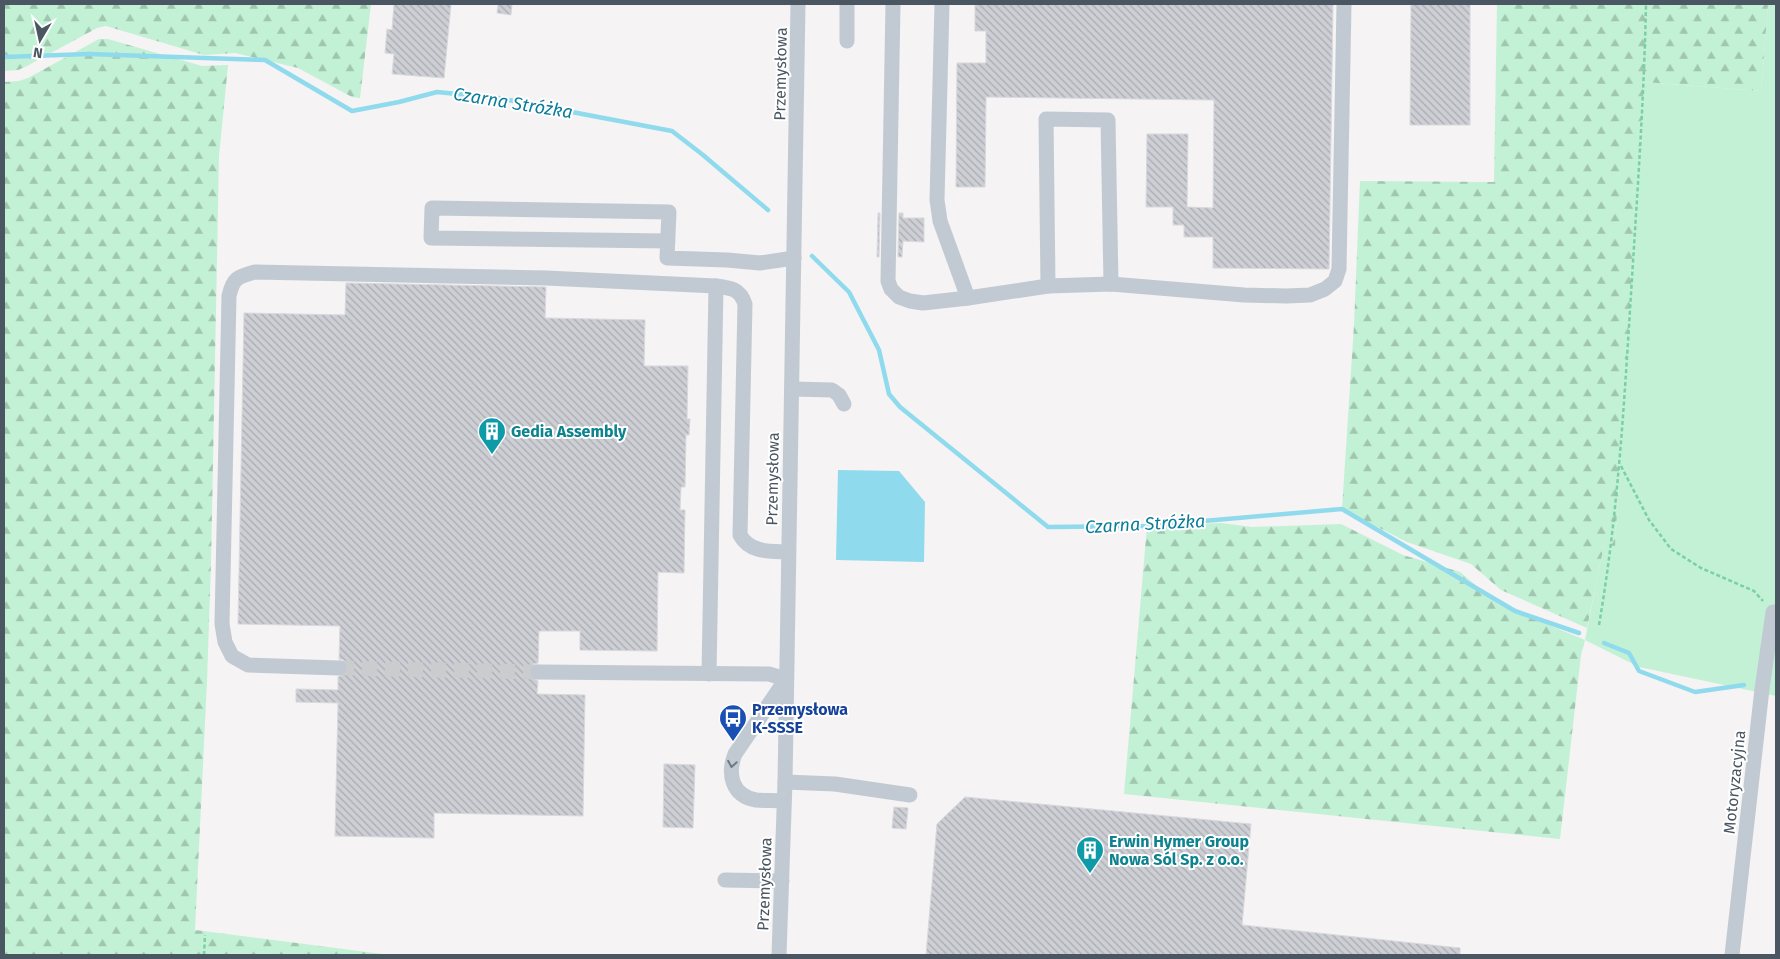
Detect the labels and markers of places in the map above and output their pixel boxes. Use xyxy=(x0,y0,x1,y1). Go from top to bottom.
building icon: Gedia Assembly xyxy=(477,416,507,455)
place label: Gedia Assembly xyxy=(511,422,627,441)
place label: Przemysłowa K-SSSE xyxy=(752,700,848,737)
bus stop icon: Przemysłowa K-SSSE xyxy=(718,703,748,742)
place label: Erwin Hymer Group Nowa Sól Sp. z o.o. xyxy=(1109,832,1249,869)
building icon: Erwin Hymer Group Nowa Sól Sp. z o.o. xyxy=(1075,835,1105,874)

